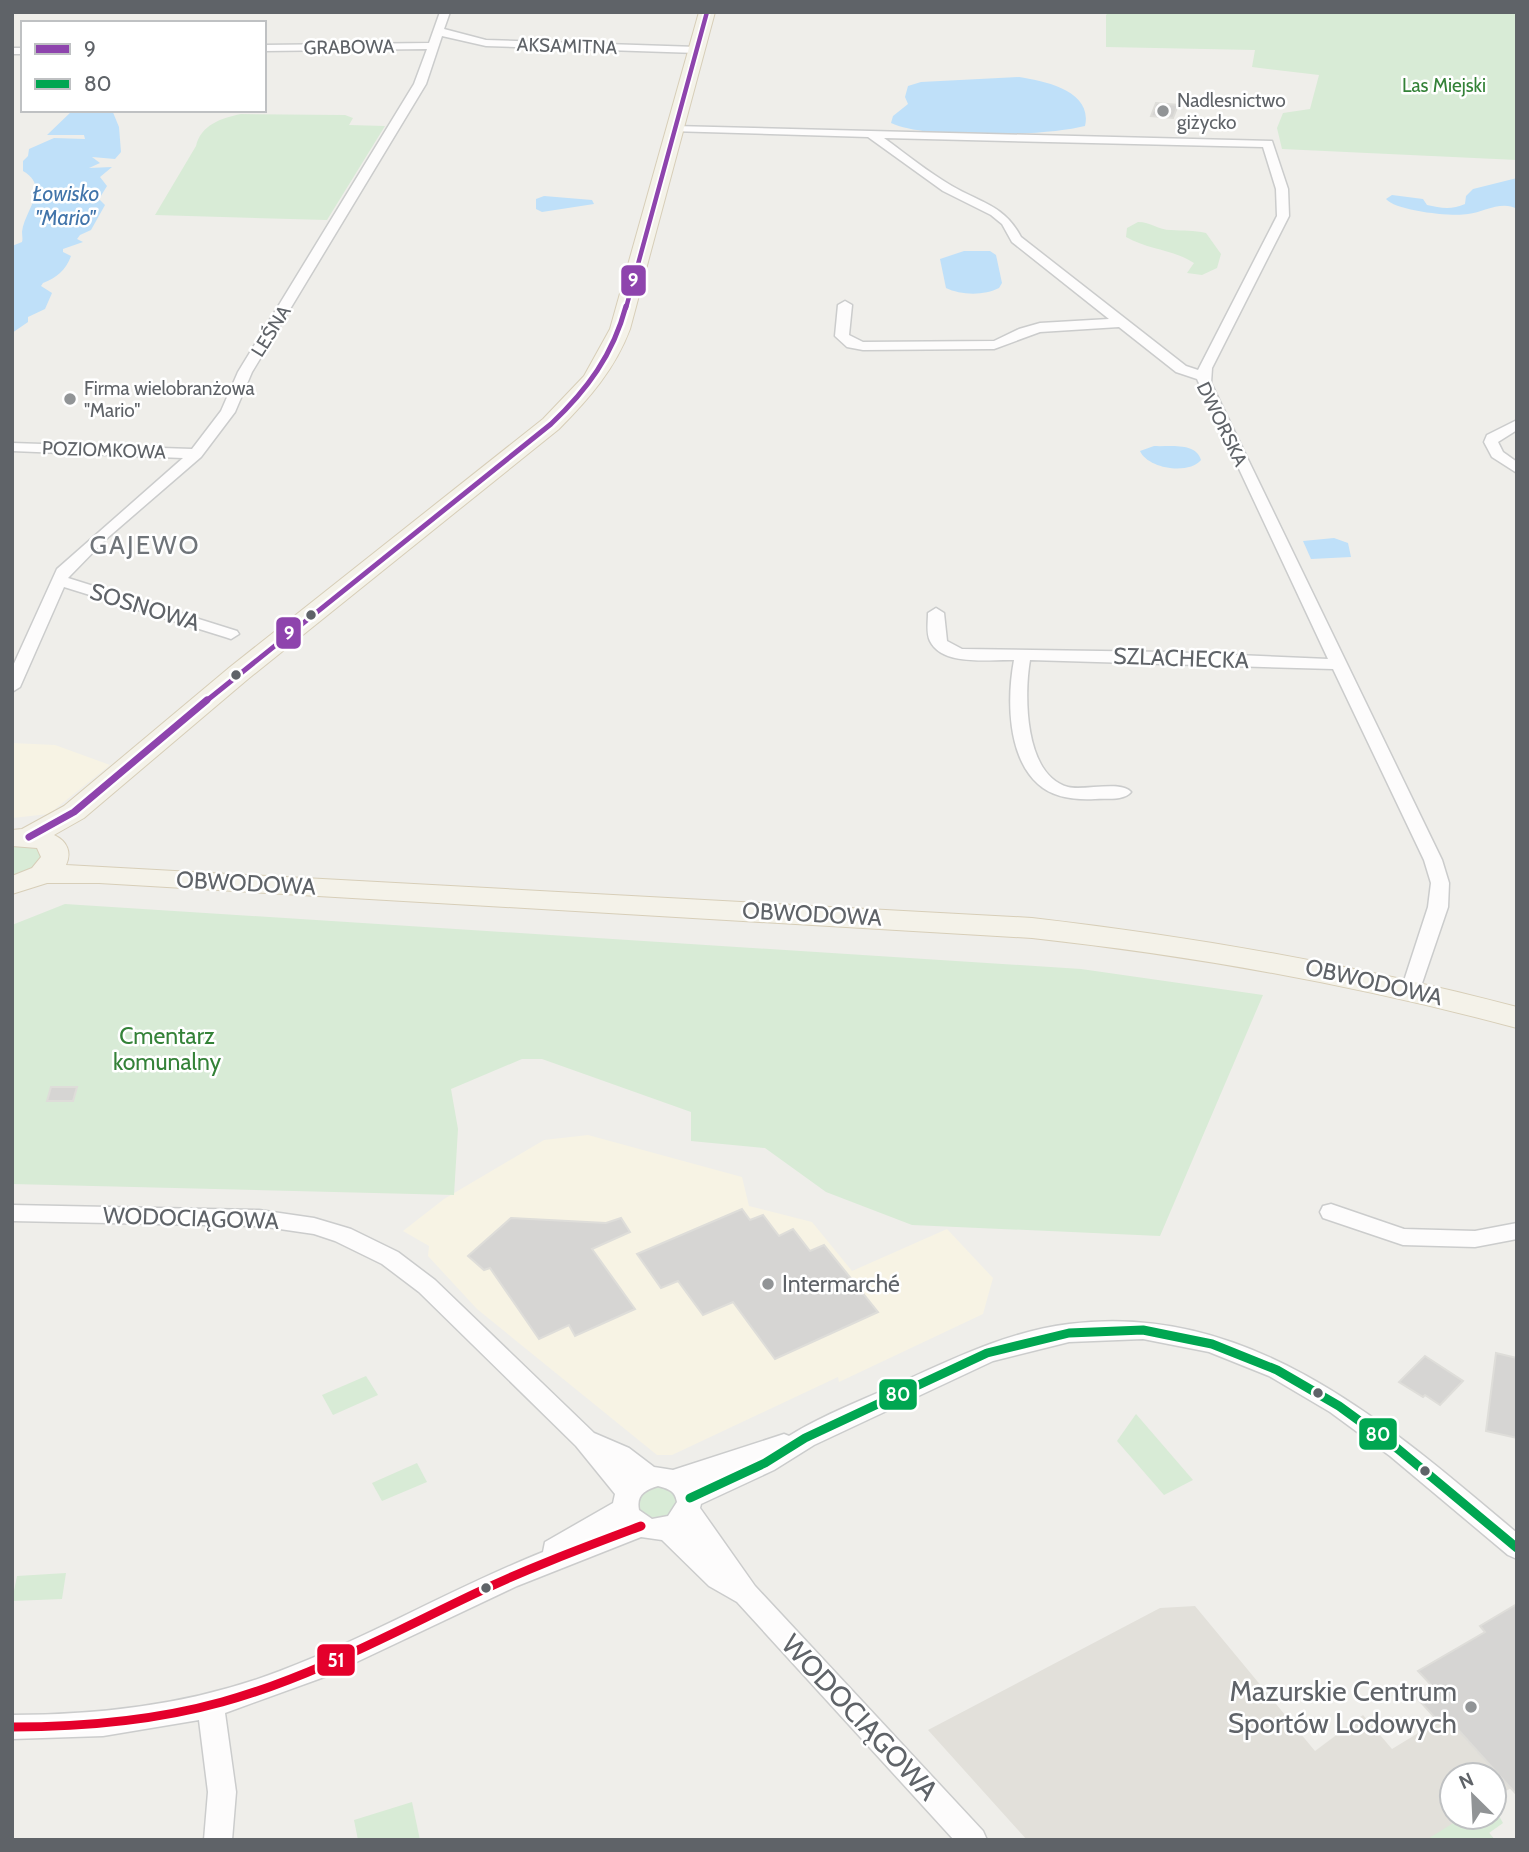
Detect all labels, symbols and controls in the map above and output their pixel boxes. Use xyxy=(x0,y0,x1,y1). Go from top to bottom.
legend xyxy=(21,21,266,112)
street label: AKSAMITNA xyxy=(516,33,618,59)
street label: GRABOWA xyxy=(303,35,395,59)
text: 9 xyxy=(84,36,96,61)
text: 80 xyxy=(84,71,111,96)
park label: Las Miejski xyxy=(1402,74,1486,97)
place label: Nadlesnictwo giżycko xyxy=(1177,89,1286,134)
marker: Nadlesnictwo giżycko xyxy=(1155,103,1171,119)
water label: Łowisko "Mario" xyxy=(33,181,99,230)
line badge: 9 xyxy=(620,264,647,297)
text: 9 xyxy=(628,269,638,292)
street label: LEŚNA xyxy=(245,300,296,361)
place label: Firma wielobranżowa "Mario" xyxy=(84,377,255,422)
street label: DWORSKA xyxy=(1192,378,1252,470)
marker: Firma wielobranżowa "Mario" xyxy=(62,391,78,407)
street label: POZIOMKOWA xyxy=(42,436,167,464)
district label: GAJEWO xyxy=(90,529,200,561)
street label: SOSNOWA xyxy=(87,577,203,637)
unlabelled marker xyxy=(304,608,318,622)
line badge: 9 xyxy=(275,616,302,650)
text: 9 xyxy=(284,622,294,645)
street label: SZLACHECKA xyxy=(1113,642,1249,674)
unlabelled marker xyxy=(229,668,243,682)
street label: OBWODOWA xyxy=(175,865,317,901)
street label: OBWODOWA xyxy=(741,896,883,932)
street label: OBWODOWA xyxy=(1303,953,1445,1011)
park label: Cmentarz komunalny xyxy=(113,1022,221,1076)
street label: WODOCIĄGOWA xyxy=(103,1201,279,1235)
place label: Intermarché xyxy=(782,1270,900,1298)
marker: Intermarché xyxy=(760,1276,776,1292)
line badge: 80 xyxy=(878,1378,918,1411)
text: 80 xyxy=(886,1383,910,1406)
unlabelled marker xyxy=(1311,1386,1325,1400)
line badge: 80 xyxy=(1358,1417,1398,1451)
text: 80 xyxy=(1366,1423,1390,1446)
unlabelled marker xyxy=(1418,1464,1432,1478)
unlabelled marker xyxy=(479,1581,493,1595)
street label: WODOCIĄGOWA xyxy=(775,1627,946,1807)
line badge: 51 xyxy=(316,1643,356,1677)
text: 51 xyxy=(327,1649,345,1672)
place label: Mazurskie Centrum Sportów Lodowych xyxy=(1228,1674,1457,1740)
marker: Mazurskie Centrum Sportów Lodowych xyxy=(1463,1699,1479,1715)
north arrow xyxy=(1438,1761,1508,1831)
text: N xyxy=(1455,1768,1477,1794)

